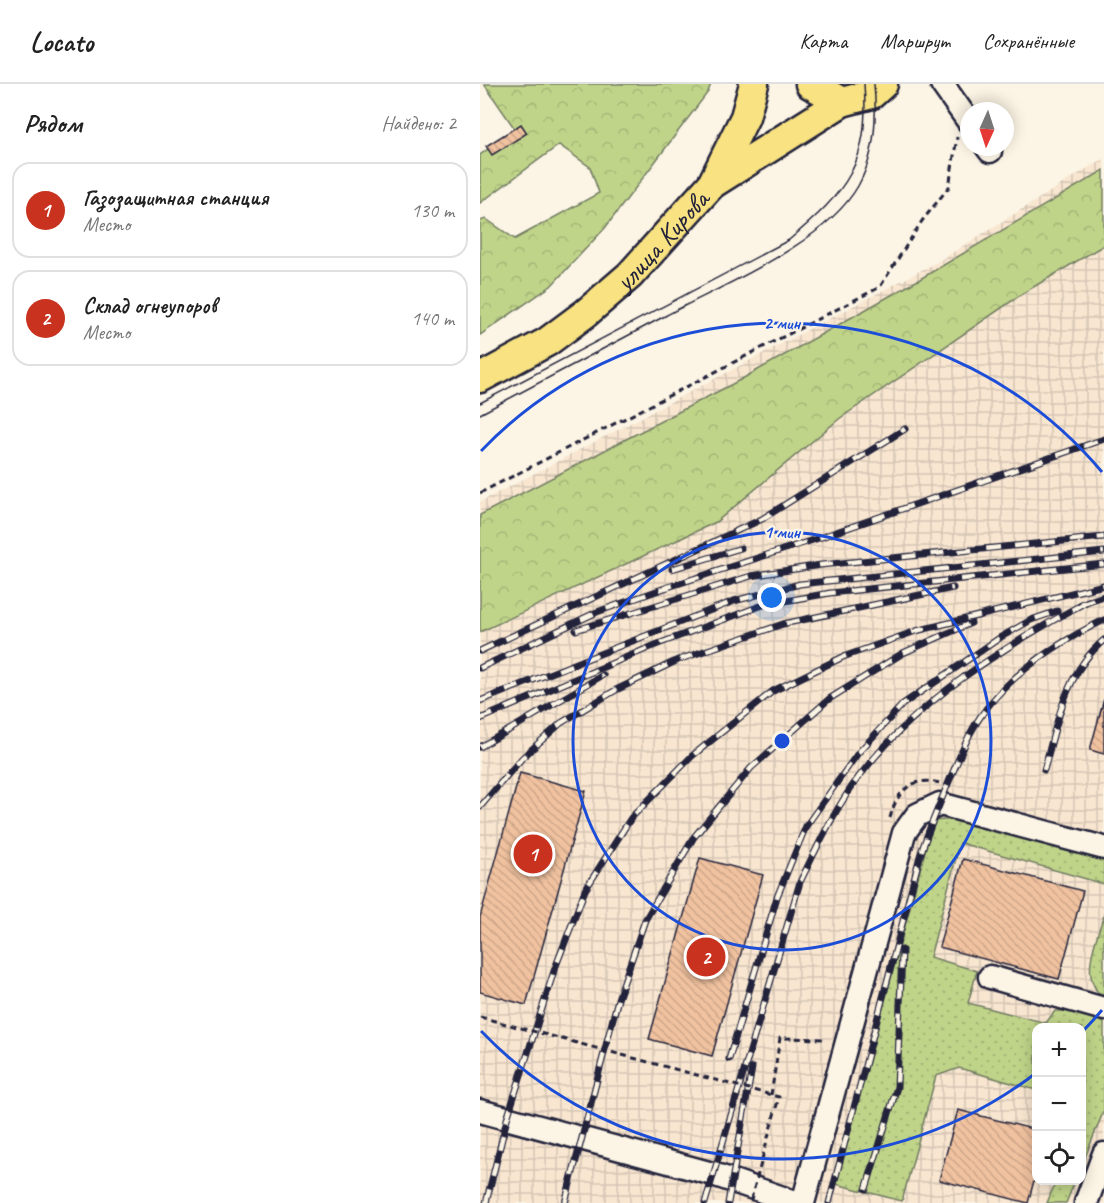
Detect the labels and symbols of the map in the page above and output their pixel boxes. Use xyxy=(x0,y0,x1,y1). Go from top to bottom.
north arrow xyxy=(960,102,1014,156)
street label: улица Кирова xyxy=(606,180,718,299)
text: 2 мин xyxy=(764,312,801,334)
text: 1 мин xyxy=(764,521,801,543)
your location xyxy=(757,583,786,612)
centre of rings xyxy=(772,731,792,751)
pin: 1 xyxy=(514,832,552,876)
pin: 2 xyxy=(686,934,726,980)

